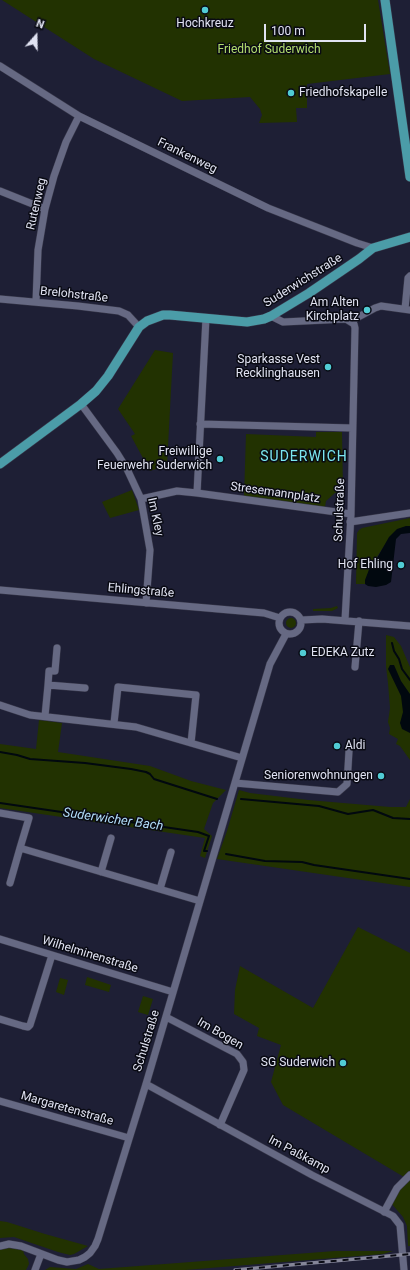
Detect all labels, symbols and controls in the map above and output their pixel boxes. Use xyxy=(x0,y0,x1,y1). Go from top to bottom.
marker: Hochkreuz xyxy=(200,5,210,15)
north arrow xyxy=(16,16,56,56)
scale bar xyxy=(266,16,368,42)
text: N xyxy=(34,17,46,32)
place label: Hochkreuz xyxy=(176,17,234,31)
text: 100 m xyxy=(271,24,305,38)
park label: Friedhof Suderwich xyxy=(217,43,321,57)
place label: Friedhofskapelle xyxy=(299,86,387,100)
marker: Friedhofskapelle xyxy=(286,88,296,98)
street label: Frankenweg xyxy=(155,135,219,177)
street label: Rutenweg xyxy=(24,177,50,231)
street label: Suderwichstraße xyxy=(261,251,345,311)
street label: Brelohstraße xyxy=(39,284,109,306)
place label: Am Alten Kirchplatz xyxy=(306,296,359,324)
marker: Am Alten Kirchplatz xyxy=(362,305,372,315)
place label: Sparkasse Vest Recklinghausen xyxy=(236,353,320,381)
marker: Sparkasse Vest Recklinghausen xyxy=(323,362,333,372)
place label: Freiwillige Feuerwehr Suderwich xyxy=(97,445,212,473)
district label: SUDERWICH xyxy=(260,449,348,465)
marker: Freiwillige Feuerwehr Suderwich xyxy=(215,454,225,464)
street label: Schulstraße xyxy=(332,478,348,542)
street label: Stresemannplatz xyxy=(229,480,321,506)
street label: Im Kley xyxy=(144,496,166,538)
place label: Hof Ehling xyxy=(338,558,393,572)
marker: Hof Ehling xyxy=(396,560,406,570)
street label: Ehlingstraße xyxy=(107,581,175,601)
place label: EDEKA Zutz xyxy=(311,646,374,660)
marker: EDEKA Zutz xyxy=(298,648,308,658)
place label: Aldi xyxy=(345,739,365,753)
marker: Aldi xyxy=(332,741,342,751)
place label: Seniorenwohnungen xyxy=(264,769,373,783)
marker: Seniorenwohnungen xyxy=(376,771,386,781)
water label: Suderwicher Bach xyxy=(62,805,164,835)
street label: Wilhelminenstraße xyxy=(40,934,140,976)
street label: Schulstraße xyxy=(131,1009,163,1073)
street label: Im Bogen xyxy=(194,1015,246,1053)
place label: SG Suderwich xyxy=(261,1056,335,1070)
marker: SG Suderwich xyxy=(338,1058,348,1068)
street label: Margaretenstraße xyxy=(19,1089,115,1129)
street label: Im Paßkamp xyxy=(266,1133,332,1177)

